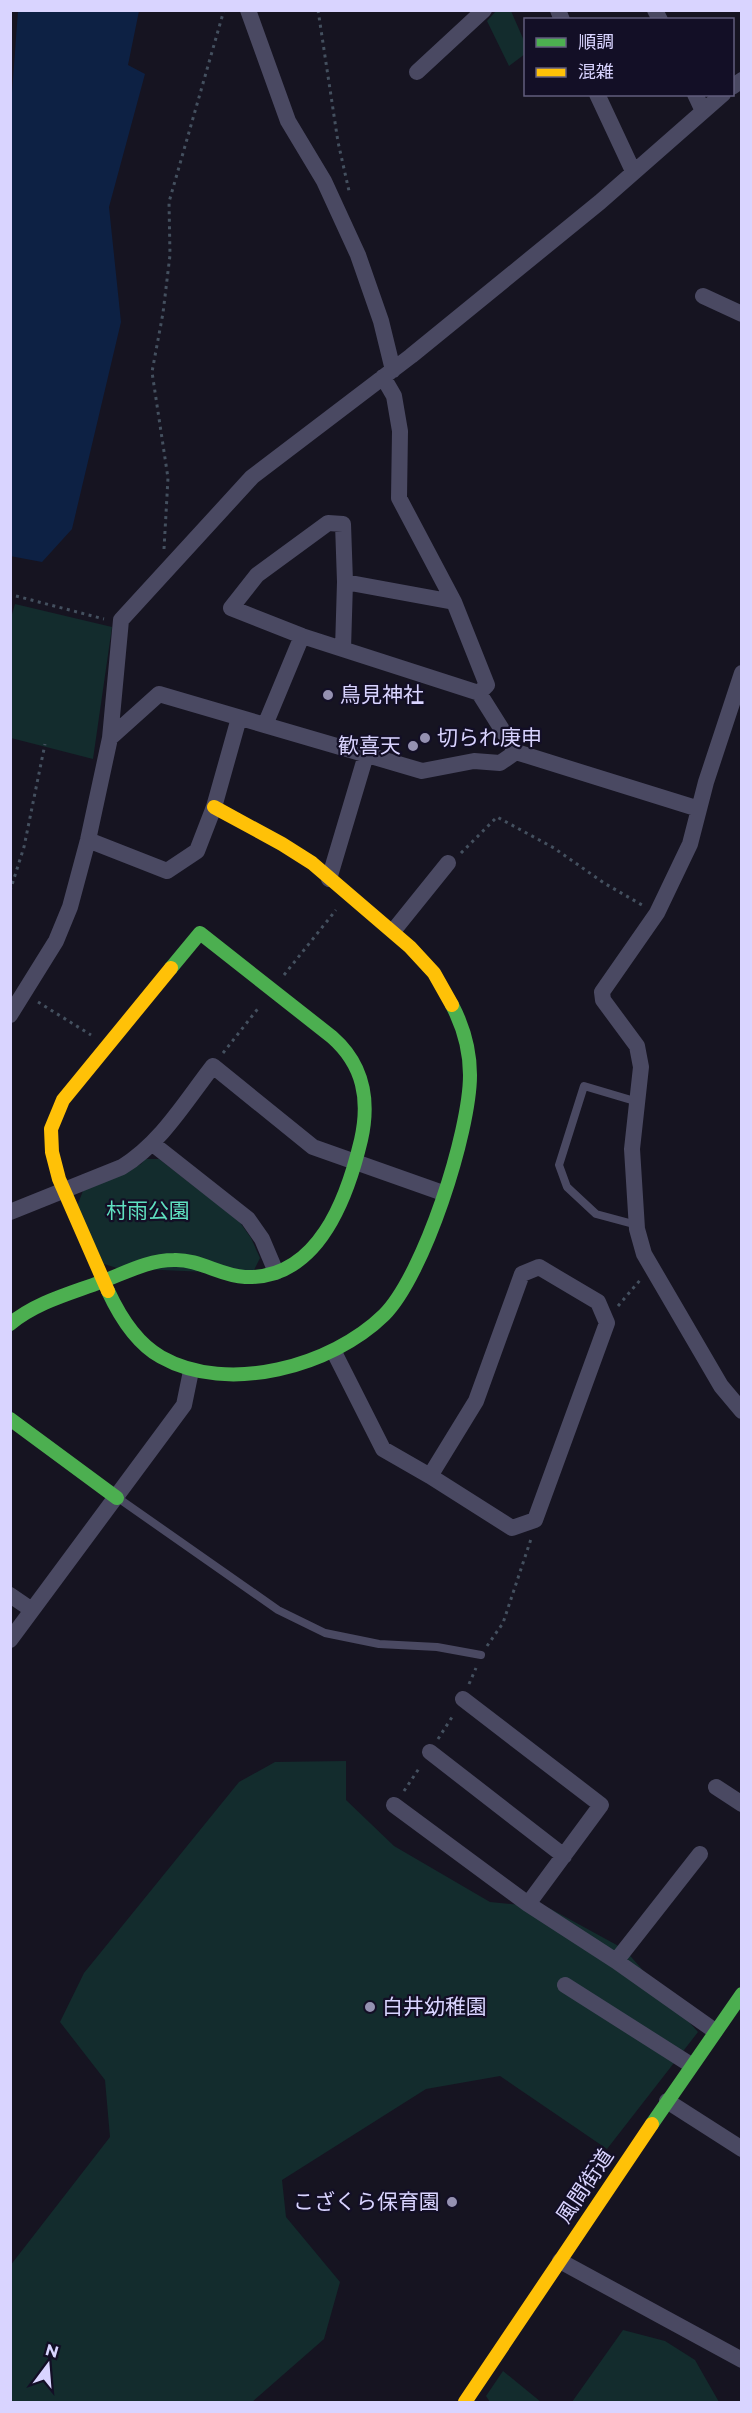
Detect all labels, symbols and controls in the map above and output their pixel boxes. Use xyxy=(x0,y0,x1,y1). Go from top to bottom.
legend xyxy=(524,18,734,96)
text: 順調 xyxy=(578,31,614,53)
text: 混雑 xyxy=(578,61,614,83)
place label: 鳥見神社 xyxy=(340,682,424,707)
marker: 鳥見神社 xyxy=(321,688,335,702)
place label: 切られ庚申 xyxy=(437,725,542,750)
marker: 切られ庚申 xyxy=(418,731,432,745)
place label: 歓喜天 xyxy=(338,733,401,758)
marker: 歓喜天 xyxy=(406,739,420,753)
park label: 村雨公園 xyxy=(106,1198,190,1223)
place label: 白井幼稚園 xyxy=(382,1994,487,2019)
marker: 白井幼稚園 xyxy=(363,2000,377,2014)
street label: 風間街道 xyxy=(551,2144,618,2228)
place label: こざくら保育園 xyxy=(293,2189,440,2214)
marker: こざくら保育園 xyxy=(445,2195,459,2209)
north arrow xyxy=(18,2335,78,2395)
text: N xyxy=(43,2340,61,2362)

